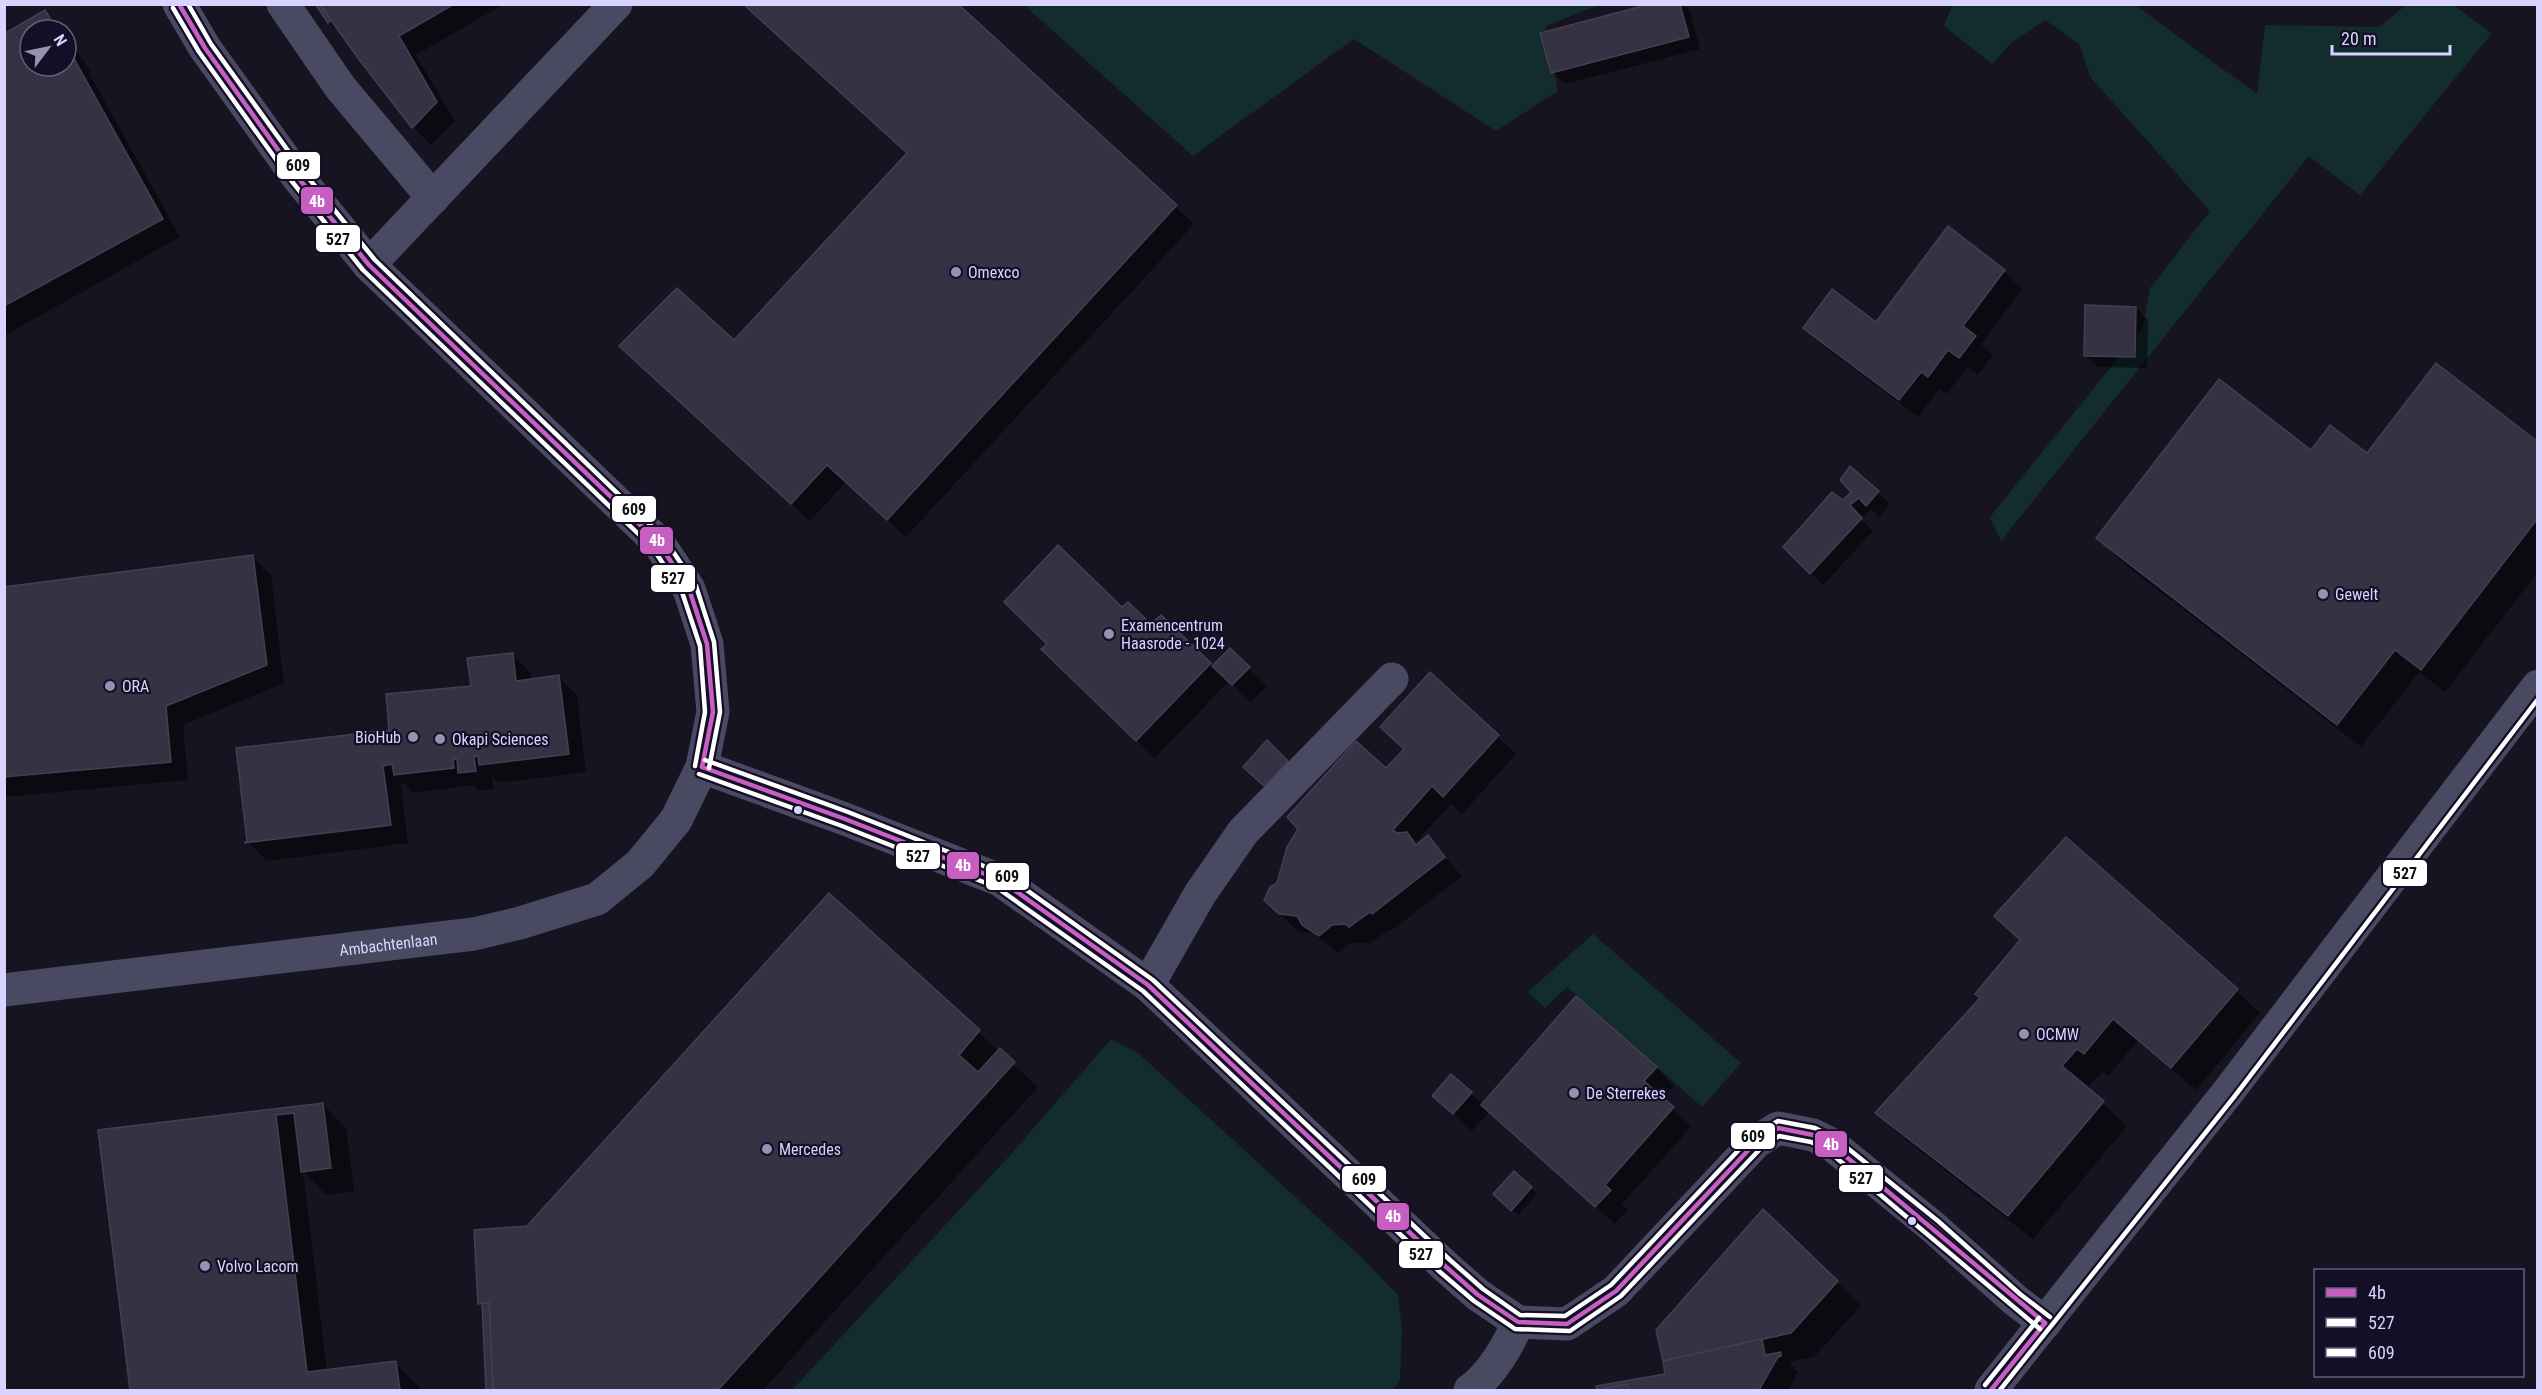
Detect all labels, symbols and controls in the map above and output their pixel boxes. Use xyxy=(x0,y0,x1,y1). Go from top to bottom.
north arrow xyxy=(18,18,78,78)
scale bar xyxy=(2332,18,2450,56)
text: 20 m xyxy=(2341,28,2376,49)
text: N xyxy=(50,31,71,50)
line badge: 609 xyxy=(276,151,321,180)
text: 609 xyxy=(286,156,310,175)
line badge: 4b xyxy=(300,186,334,215)
text: 4b xyxy=(309,192,325,211)
line badge: 527 xyxy=(315,224,361,253)
text: 527 xyxy=(326,230,350,249)
place label: Omexco xyxy=(968,263,1019,282)
marker: Omexco xyxy=(949,265,963,279)
line badge: 609 xyxy=(611,495,657,523)
text: 609 xyxy=(622,500,646,519)
line badge: 4b xyxy=(639,526,674,555)
text: 4b xyxy=(649,531,665,550)
line badge: 527 xyxy=(650,564,696,593)
text: 527 xyxy=(661,569,685,588)
place label: Gewelt xyxy=(2335,585,2379,604)
marker: Gewelt xyxy=(2316,587,2330,601)
place label: Examencentrum Haasrode - 1024 xyxy=(1121,616,1225,653)
marker: Examencentrum Haasrode - 1024 xyxy=(1102,627,1116,641)
place label: ORA xyxy=(122,677,149,696)
marker: ORA xyxy=(103,679,117,693)
place label: BioHub xyxy=(355,728,401,747)
marker: BioHub xyxy=(406,730,420,744)
place label: Okapi Sciences xyxy=(452,730,549,749)
marker: Okapi Sciences xyxy=(433,732,447,746)
unlabelled marker xyxy=(792,804,804,816)
line badge: 527 xyxy=(895,842,941,870)
text: 527 xyxy=(906,847,930,866)
line badge: 4b xyxy=(946,851,980,880)
text: 4b xyxy=(955,856,971,875)
line badge: 527 xyxy=(2382,859,2428,887)
line badge: 609 xyxy=(985,862,1030,891)
text: 527 xyxy=(2393,864,2417,883)
text: 609 xyxy=(995,867,1019,886)
street label: Ambachtenlaan xyxy=(338,929,438,959)
place label: OCMW xyxy=(2036,1025,2079,1044)
marker: OCMW xyxy=(2017,1027,2031,1041)
place label: De Sterrekes xyxy=(1586,1084,1666,1103)
marker: De Sterrekes xyxy=(1567,1086,1581,1100)
line badge: 609 xyxy=(1730,1122,1776,1150)
text: 609 xyxy=(1741,1127,1765,1146)
line badge: 4b xyxy=(1814,1130,1848,1158)
text: 4b xyxy=(1823,1135,1839,1154)
place label: Mercedes xyxy=(779,1140,841,1159)
marker: Mercedes xyxy=(760,1142,774,1156)
line badge: 527 xyxy=(1838,1164,1884,1193)
line badge: 609 xyxy=(1341,1165,1387,1193)
text: 527 xyxy=(1849,1169,1873,1188)
text: 609 xyxy=(1352,1170,1376,1189)
line badge: 4b xyxy=(1376,1202,1410,1231)
text: 4b xyxy=(1385,1207,1401,1226)
unlabelled marker xyxy=(1906,1215,1918,1227)
line badge: 527 xyxy=(1398,1240,1444,1269)
text: 527 xyxy=(1409,1245,1433,1264)
place label: Volvo Lacom xyxy=(217,1257,298,1276)
marker: Volvo Lacom xyxy=(198,1259,212,1273)
legend xyxy=(2314,1269,2524,1377)
text: 4b xyxy=(2368,1282,2386,1303)
text: 527 xyxy=(2368,1312,2395,1333)
text: 609 xyxy=(2368,1342,2395,1363)

